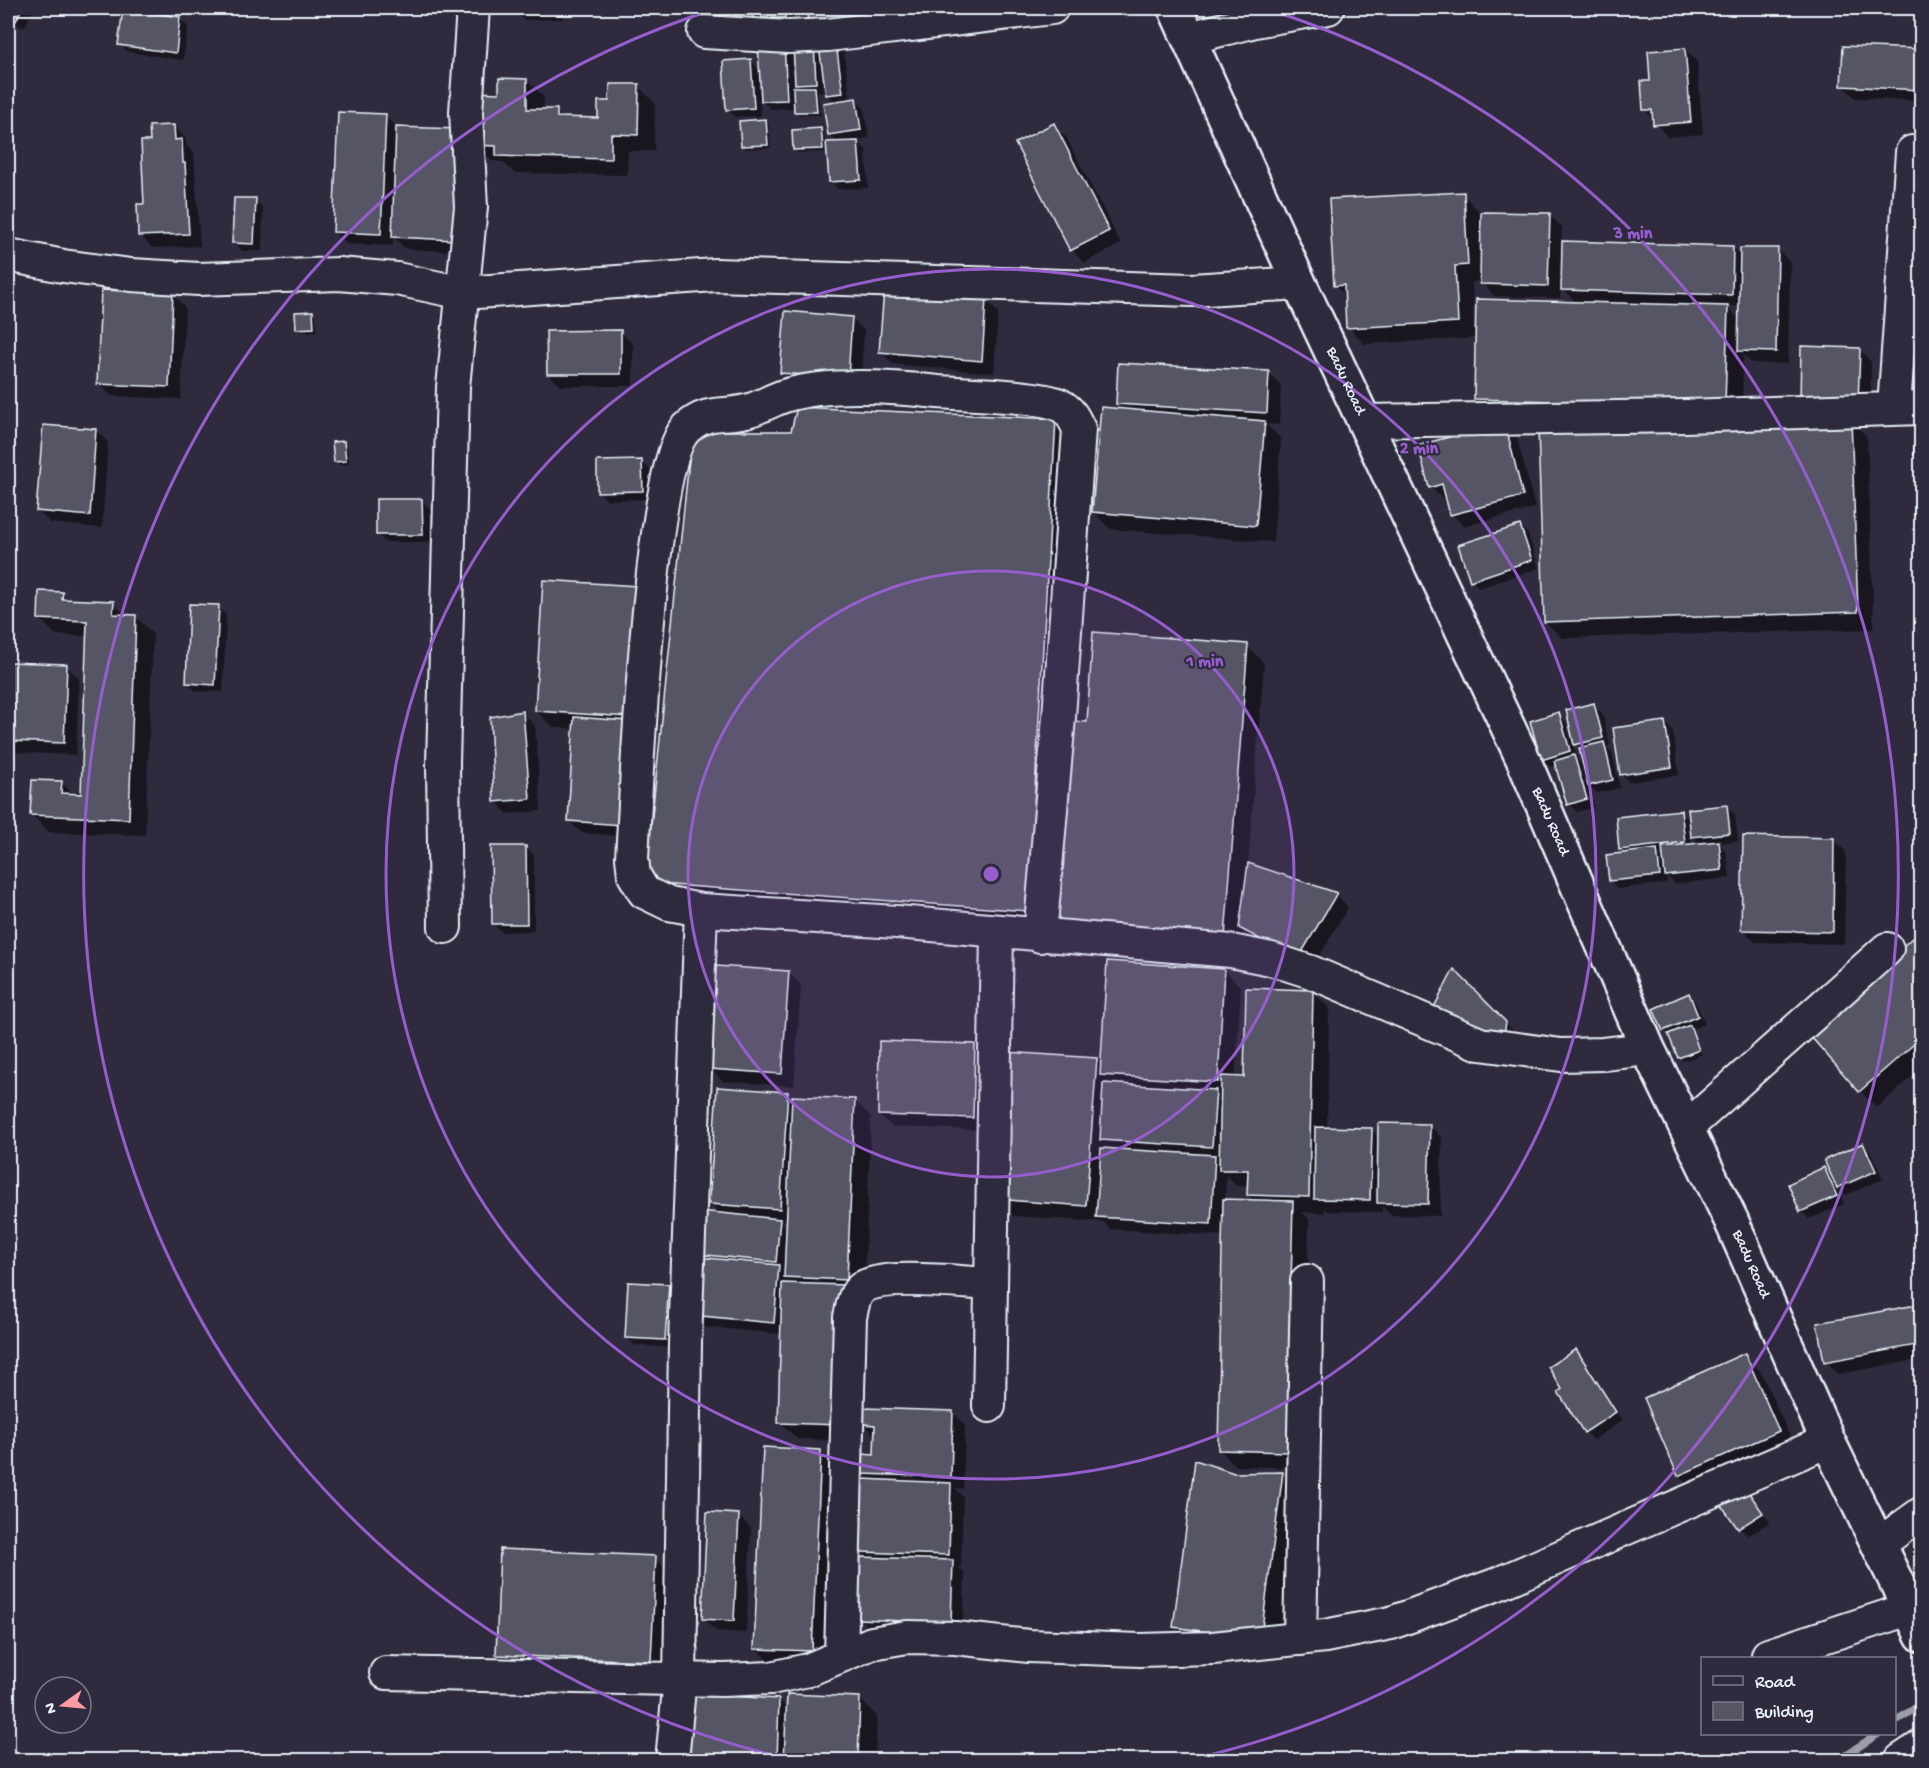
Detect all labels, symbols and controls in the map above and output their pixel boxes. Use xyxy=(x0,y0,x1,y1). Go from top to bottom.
text: 3 min xyxy=(1613,224,1653,245)
street label: Badu Road xyxy=(1321,343,1370,419)
text: 2 min xyxy=(1400,439,1439,460)
text: 1 min xyxy=(1186,652,1224,673)
street label: Badu Road xyxy=(1527,784,1574,860)
centre of rings xyxy=(981,864,1001,884)
street label: Badu Road xyxy=(1727,1226,1774,1303)
legend xyxy=(1701,1657,1896,1735)
text: Road xyxy=(1755,1673,1796,1694)
north arrow xyxy=(33,1675,93,1735)
text: N xyxy=(41,1700,62,1715)
text: Building xyxy=(1754,1703,1814,1724)

